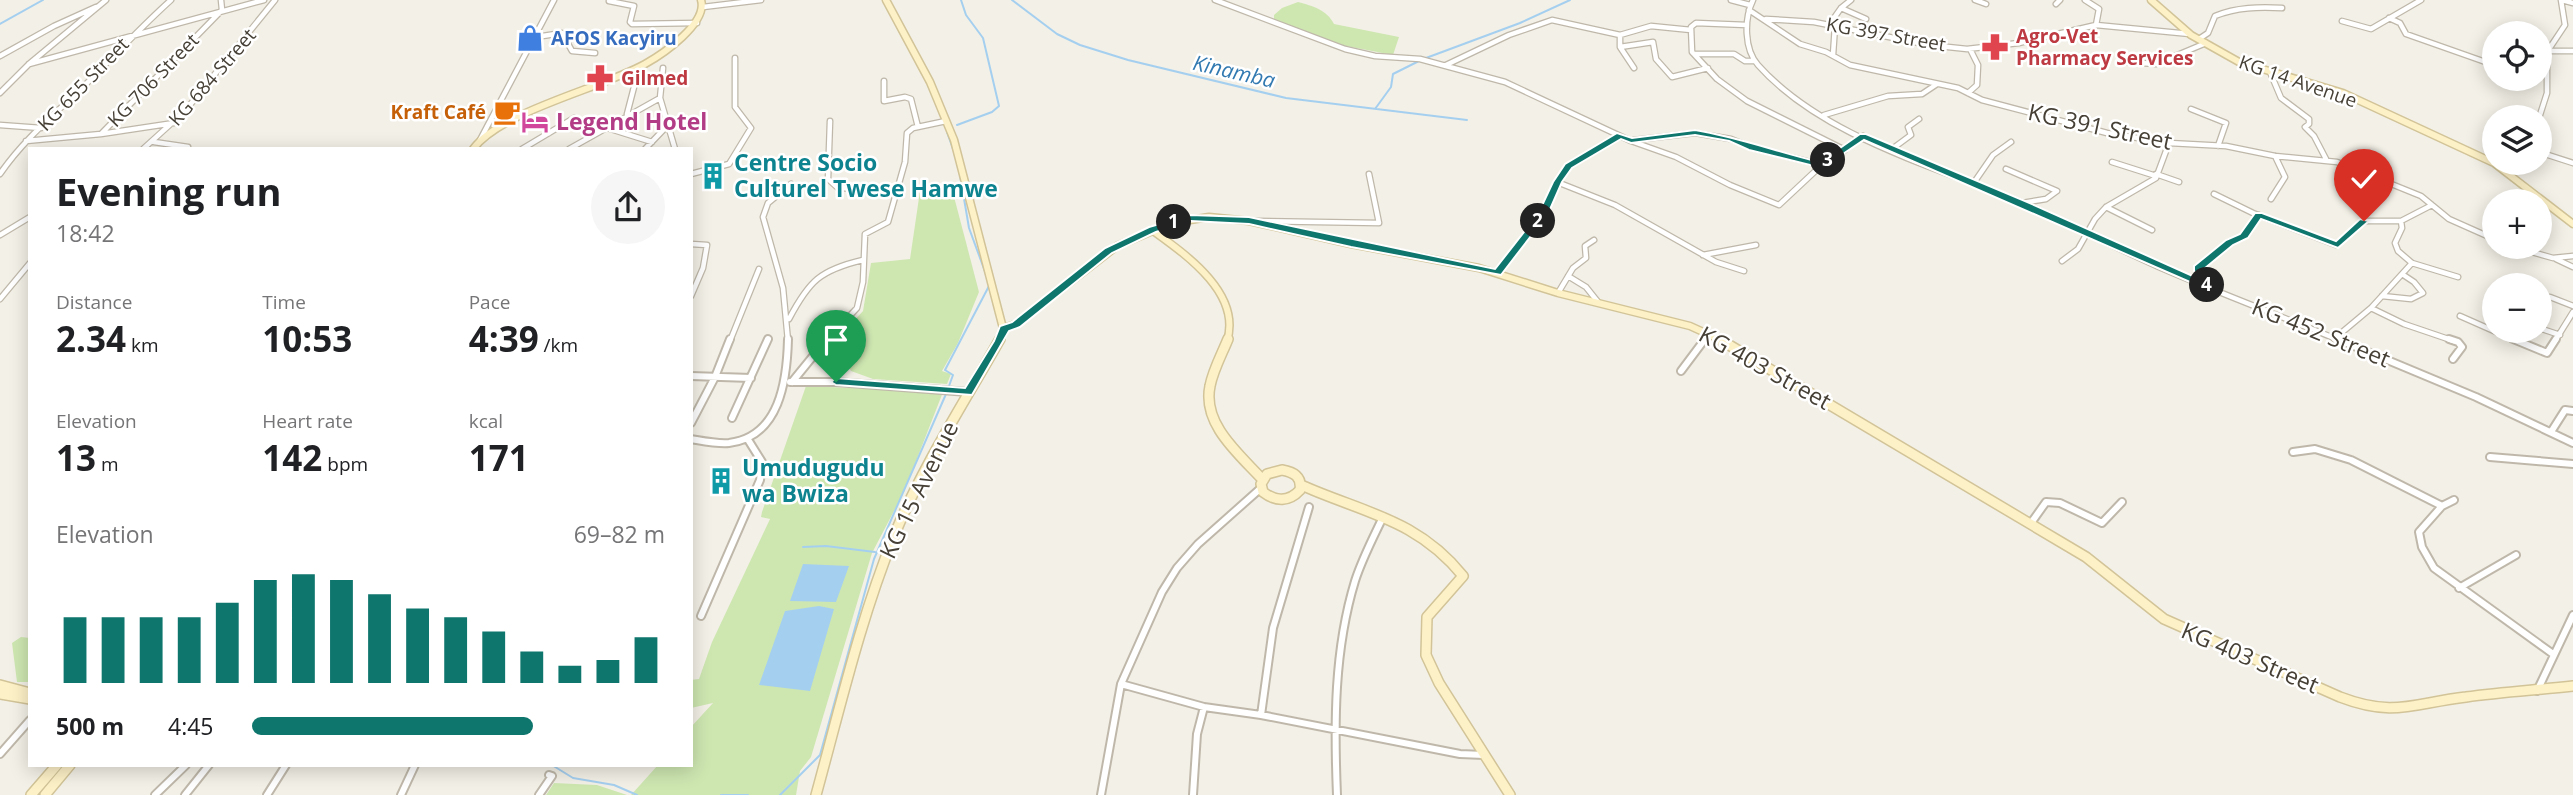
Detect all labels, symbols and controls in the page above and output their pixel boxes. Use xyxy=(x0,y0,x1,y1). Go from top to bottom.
street label: KG 397 Street xyxy=(1824,11,1948,57)
map controls xyxy=(2482,21,2552,343)
button: locate xyxy=(2482,21,2552,91)
street label: KG 684 Street xyxy=(163,23,262,131)
shop icon: AFOS Kacyiru xyxy=(515,23,545,53)
place label: Agro-Vet Pharmacy Services xyxy=(2016,23,2194,71)
place label: AFOS Kacyiru xyxy=(551,25,677,51)
street label: KG 706 Street xyxy=(102,27,205,133)
street label: KG 655 Street xyxy=(32,31,135,137)
pharmacy icon: Agro-Vet Pharmacy Services xyxy=(1980,32,2010,62)
water label: Kinamba xyxy=(1190,48,1278,94)
street label: KG 14 Avenue xyxy=(2236,49,2360,113)
pharmacy icon: Gilmed xyxy=(585,63,615,93)
place label: Gilmed xyxy=(621,65,688,91)
street label: KG 391 Street xyxy=(2025,95,2175,157)
cafe icon: Kraft Café xyxy=(492,97,522,127)
place label: Kraft Café xyxy=(391,99,486,125)
place label: Legend Hotel xyxy=(556,105,707,137)
button: layers xyxy=(2482,105,2552,175)
hotel icon: Legend Hotel xyxy=(520,107,550,137)
pin: 3 xyxy=(1811,142,1846,178)
place label: Centre Socio Culturel Twese Hamwe xyxy=(734,146,998,204)
text: 3 xyxy=(1822,146,1833,172)
pin xyxy=(2334,149,2394,221)
icon: check xyxy=(2345,160,2383,198)
building icon: Centre Socio Culturel Twese Hamwe xyxy=(698,161,728,191)
text: Evening run xyxy=(56,165,281,217)
button: share xyxy=(591,170,665,244)
button: + xyxy=(2482,189,2552,259)
pin: 1 xyxy=(1156,204,1192,240)
pin: 2 xyxy=(1520,204,1556,238)
text: 2 xyxy=(1532,207,1543,233)
text: 1 xyxy=(1168,208,1179,234)
text: 18:42 xyxy=(56,217,115,249)
pin: 4 xyxy=(2190,268,2224,302)
text: 4 xyxy=(2201,271,2212,297)
button: − xyxy=(2482,273,2552,343)
text: Distance xyxy=(56,289,132,315)
text: Time xyxy=(262,289,306,315)
text: Pace xyxy=(469,289,510,315)
street label: KG 452 Street xyxy=(2247,290,2395,374)
pin xyxy=(806,310,866,382)
text: 2.34 xyxy=(56,315,126,362)
text: 10:53 xyxy=(262,315,352,362)
text: 4:39 xyxy=(469,315,539,362)
street label: KG 403 Street xyxy=(1694,318,1837,417)
icon: arrive xyxy=(817,321,855,359)
text: km xyxy=(126,332,159,358)
text: /km xyxy=(539,332,578,358)
text: Elevation xyxy=(56,408,137,434)
text: Heart rate xyxy=(262,408,353,434)
text: kcal xyxy=(469,408,503,434)
street label: KG 15 Avenue xyxy=(871,416,965,564)
text: 13 xyxy=(56,434,96,481)
text: 142 xyxy=(262,434,322,481)
text: 171 xyxy=(469,434,529,481)
text: m xyxy=(96,451,119,477)
text: bpm xyxy=(322,451,368,477)
place label: Umudugudu wa Bwiza xyxy=(742,451,885,509)
building icon: Umudugudu wa Bwiza xyxy=(706,466,736,496)
text: Elevation xyxy=(56,518,154,550)
text: 69–82 m xyxy=(574,518,665,550)
street label: KG 403 Street xyxy=(2177,614,2324,700)
text: 500 m xyxy=(56,710,124,742)
text: 4:45 xyxy=(168,710,214,742)

